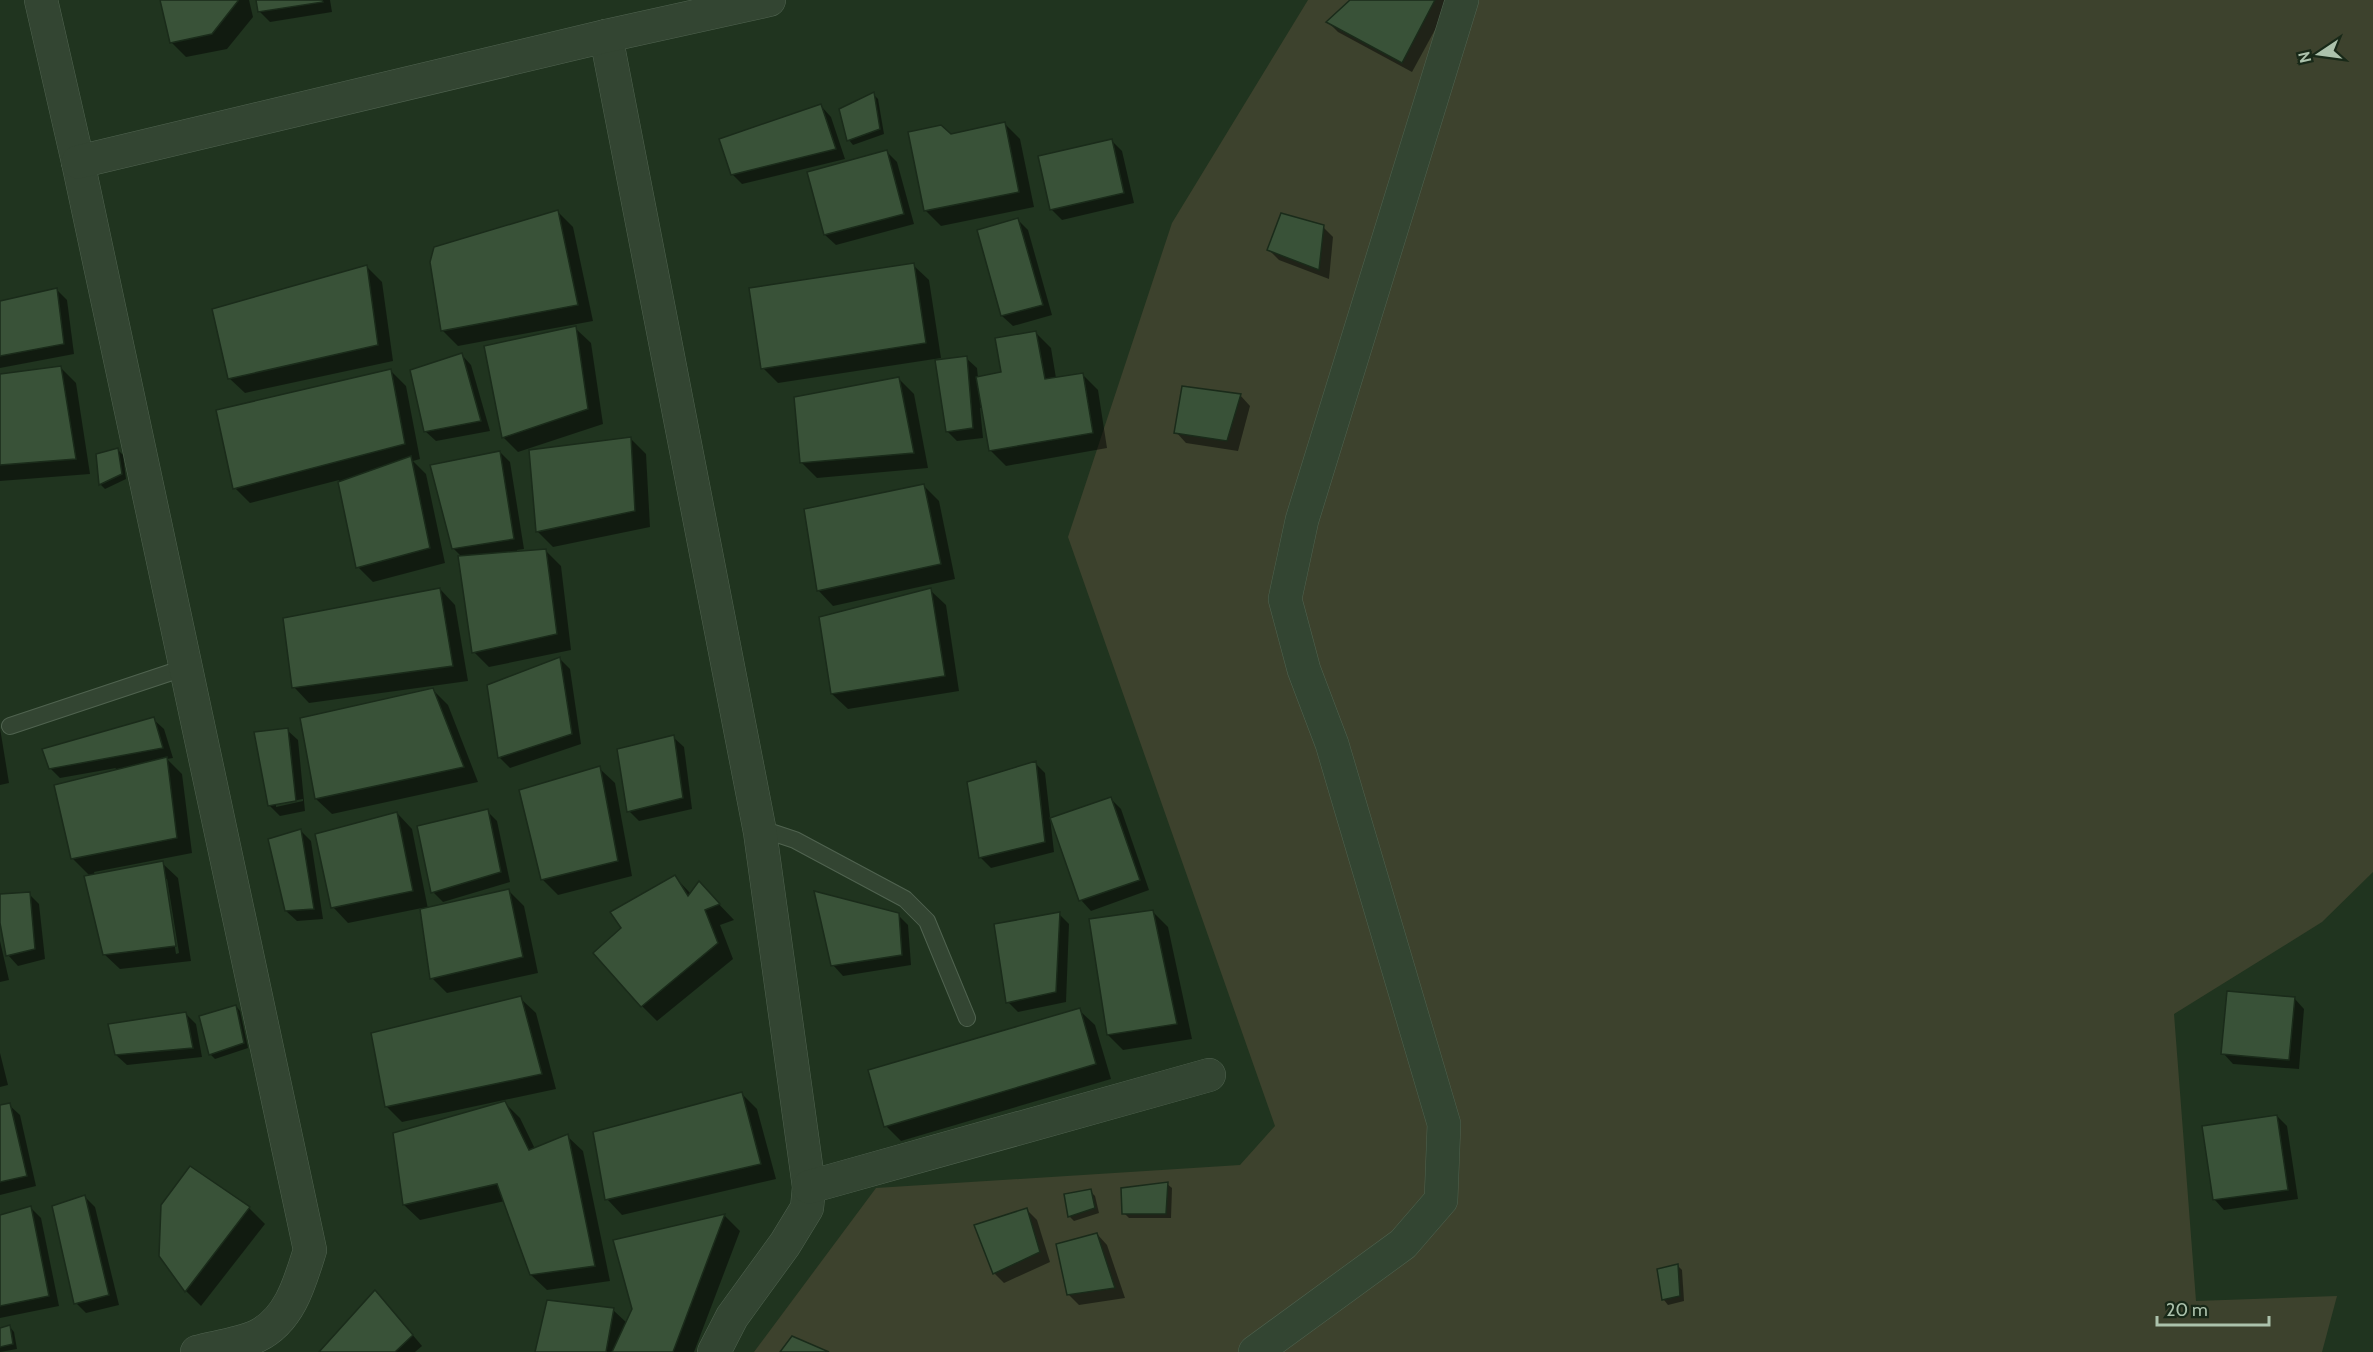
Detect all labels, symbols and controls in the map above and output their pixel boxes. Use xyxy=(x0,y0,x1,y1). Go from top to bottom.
north arrow xyxy=(2289,24,2349,84)
text: N xyxy=(2294,50,2315,65)
scale bar xyxy=(2157,1289,2270,1327)
text: 20 m xyxy=(2166,1299,2208,1321)

